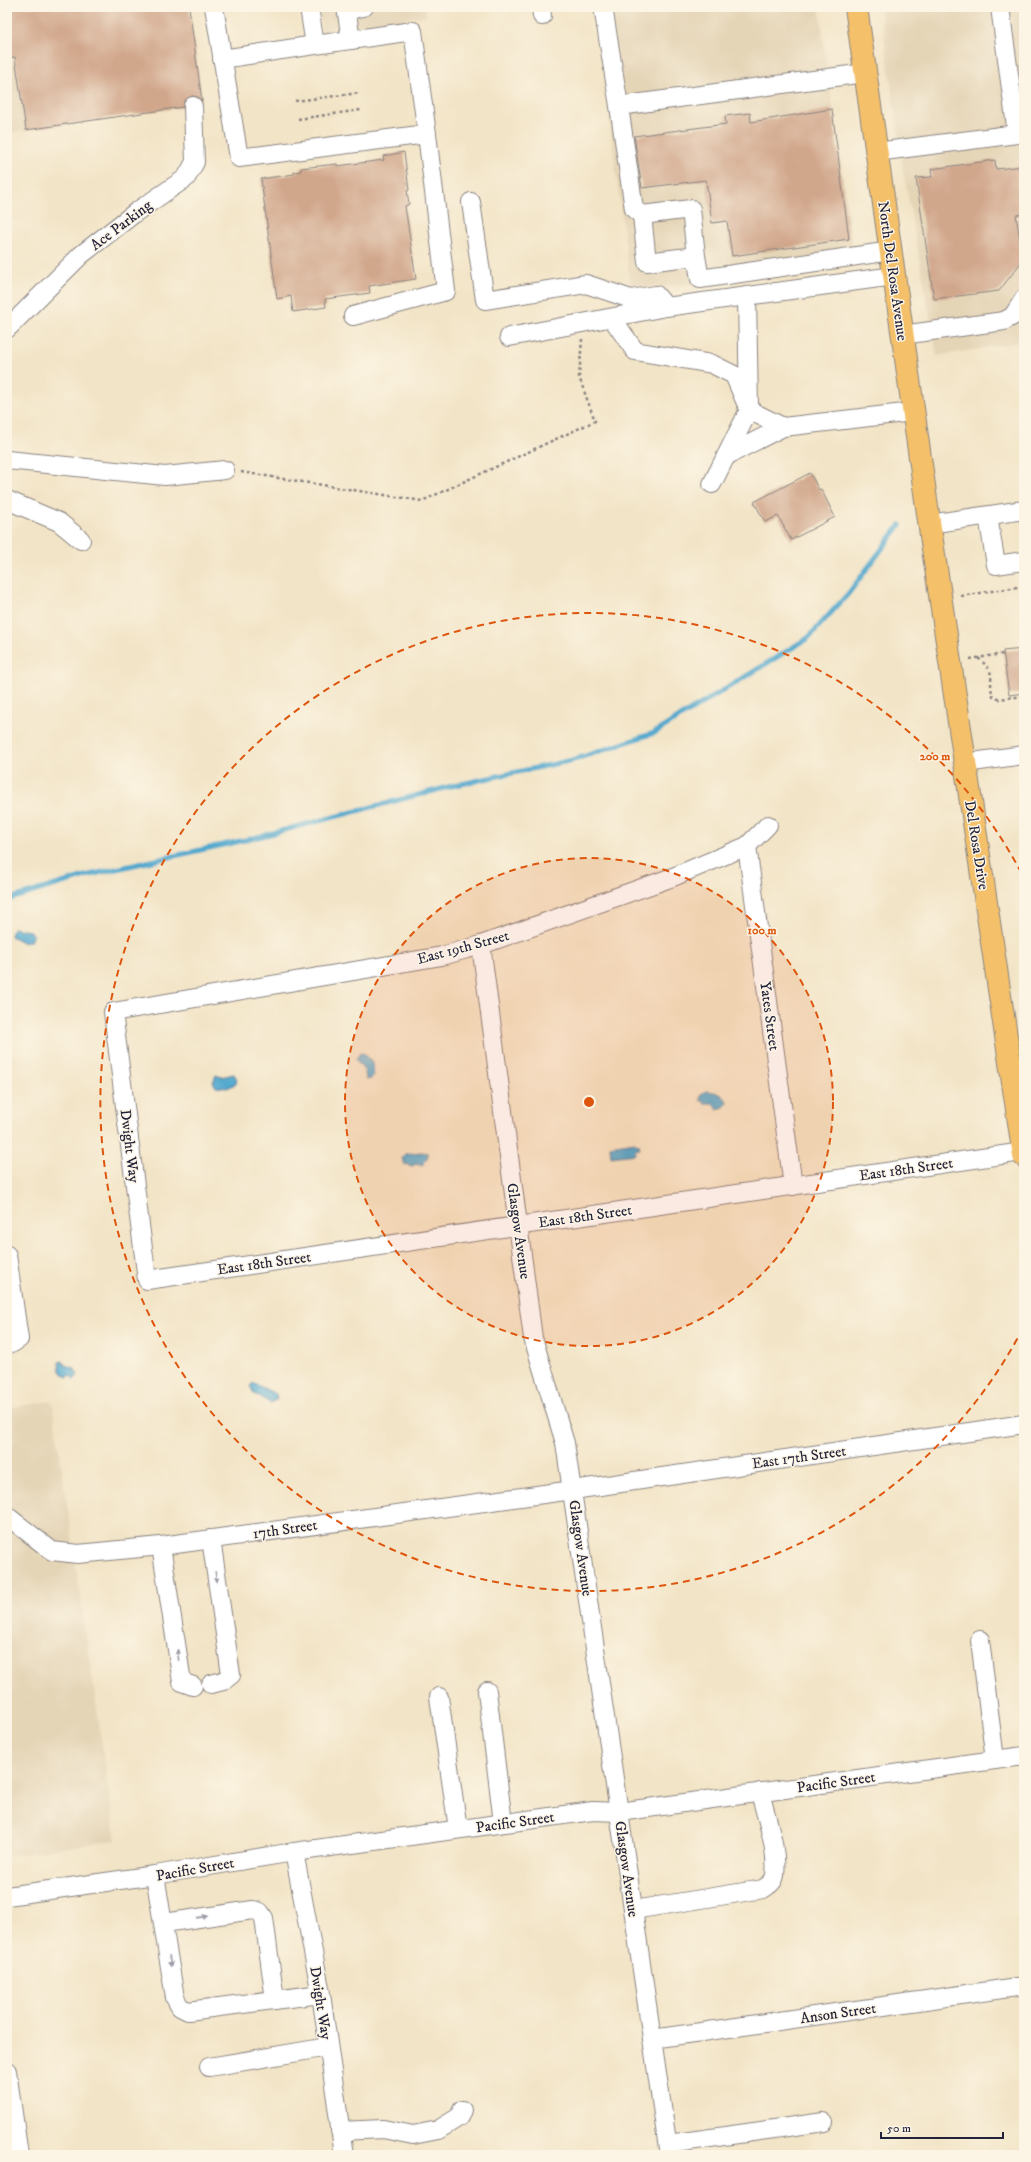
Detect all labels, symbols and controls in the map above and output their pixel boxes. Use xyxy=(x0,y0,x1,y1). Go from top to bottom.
street label: Ace Parking xyxy=(87,196,157,255)
street label: North Del Rosa Avenue xyxy=(873,200,912,342)
text: 200 m xyxy=(920,749,950,764)
street label: Del Rosa Drive xyxy=(960,799,993,891)
text: 100 m xyxy=(748,923,776,938)
street label: East 19th Street xyxy=(415,926,511,969)
street label: Yates Street xyxy=(755,980,784,1052)
centre of rings xyxy=(582,1095,596,1109)
street label: Dwight Way xyxy=(116,1108,144,1185)
street label: East 18th Street xyxy=(858,1153,954,1185)
street label: Glasgow Avenue xyxy=(502,1182,535,1280)
street label: East 18th Street xyxy=(537,1200,633,1232)
street label: East 18th Street xyxy=(216,1247,312,1279)
street label: East 17th Street xyxy=(751,1441,848,1474)
street label: Glasgow Avenue xyxy=(564,1499,597,1597)
street label: 17th Street xyxy=(252,1516,319,1543)
one-way arrow xyxy=(213,1571,219,1584)
one-way arrow xyxy=(175,1649,182,1661)
street label: Pacific Street xyxy=(796,1768,877,1797)
street label: Pacific Street xyxy=(475,1808,556,1837)
street label: Glasgow Avenue xyxy=(610,1820,643,1918)
street label: Pacific Street xyxy=(155,1853,236,1886)
one-way arrow xyxy=(196,1914,208,1920)
one-way arrow xyxy=(167,1955,173,1967)
street label: Dwight Way xyxy=(305,1965,336,2042)
street label: Anson Street xyxy=(799,1999,877,2028)
scale bar xyxy=(881,2114,1003,2140)
text: 50 m xyxy=(887,2121,911,2136)

